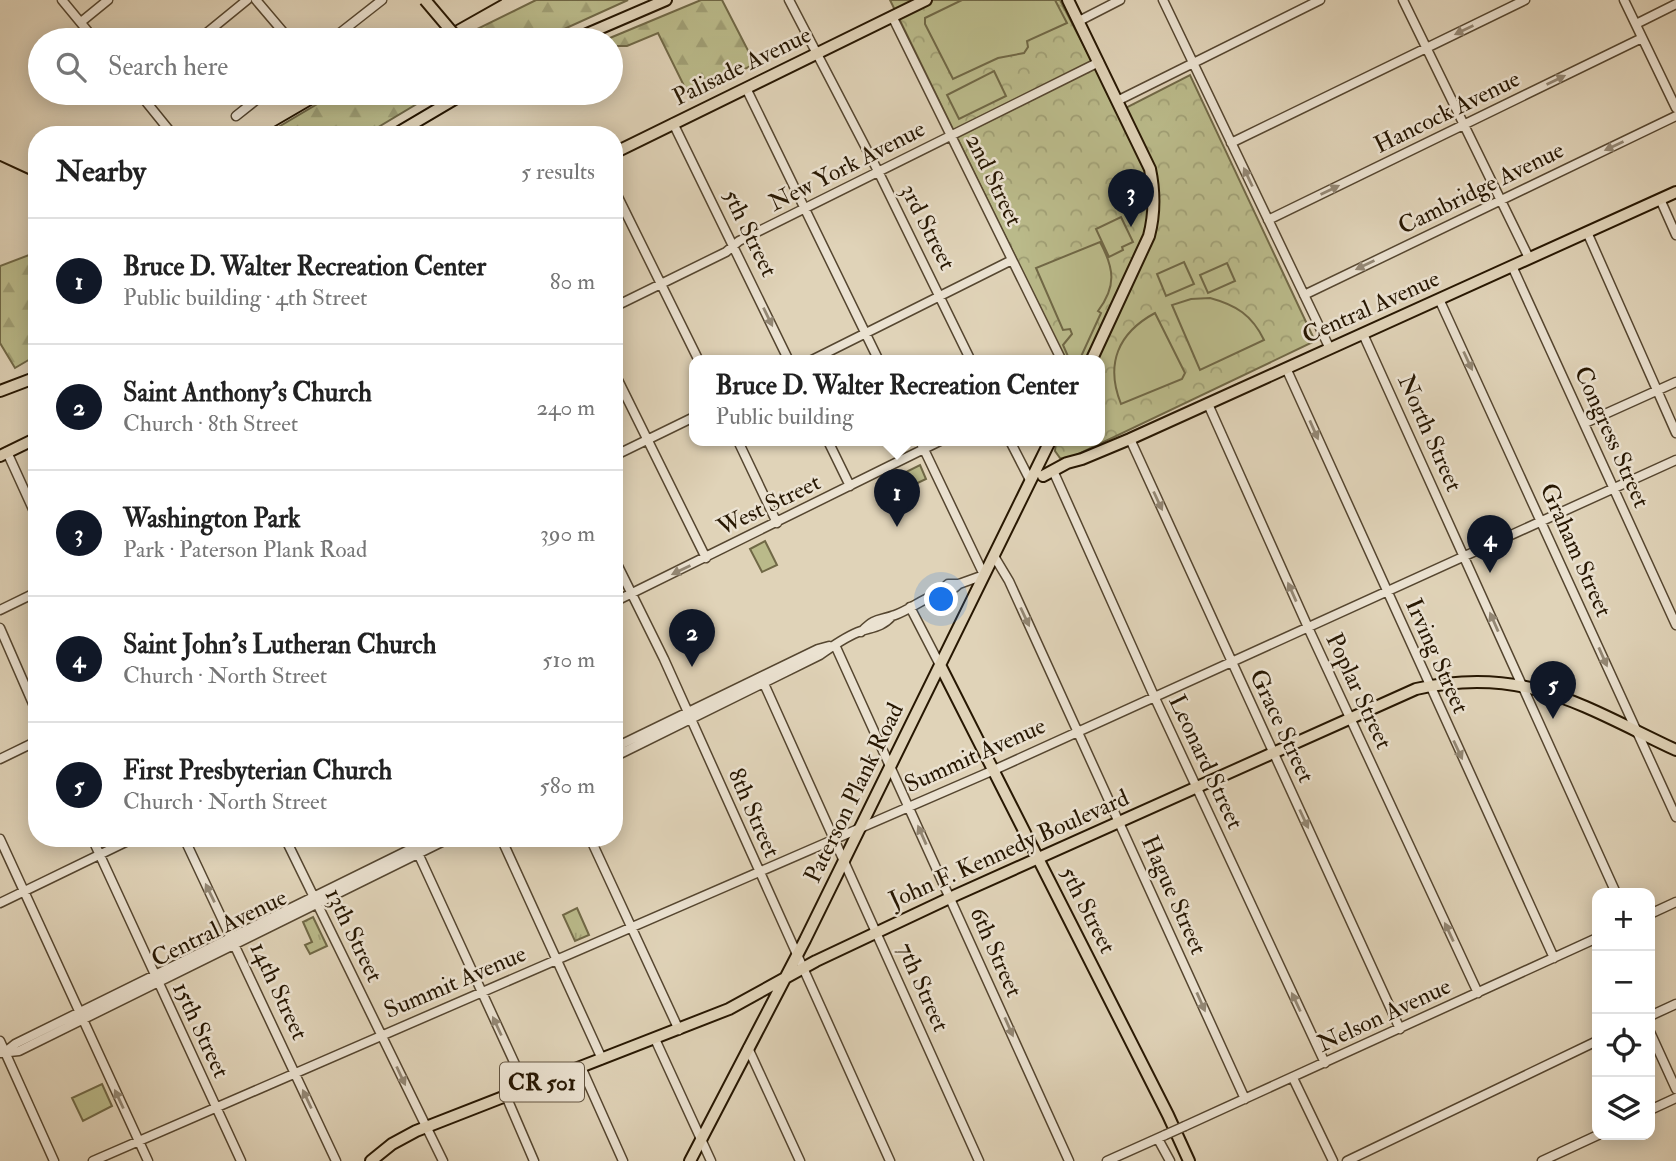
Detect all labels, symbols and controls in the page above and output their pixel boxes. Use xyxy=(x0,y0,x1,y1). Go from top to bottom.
street label: Palisade Avenue xyxy=(668,19,816,113)
one-way arrow xyxy=(1454,24,1474,36)
search box xyxy=(28,28,623,105)
icon: search xyxy=(52,48,90,86)
text: Search here xyxy=(108,51,228,83)
street label: Hancock Avenue xyxy=(1369,63,1525,161)
one-way arrow xyxy=(1546,74,1566,85)
street label: New York Avenue xyxy=(764,113,930,219)
street label: 2nd Street xyxy=(958,129,1030,232)
street label: Cambridge Avenue xyxy=(1393,134,1569,242)
one-way arrow xyxy=(1604,140,1624,151)
text: Nearby xyxy=(56,153,146,190)
text: 5 results xyxy=(521,157,595,186)
one-way arrow xyxy=(1242,167,1254,187)
pin: 3 xyxy=(1108,169,1154,227)
street label: 3rd Street xyxy=(893,179,963,276)
street label: 5th Street xyxy=(716,184,785,282)
one-way arrow xyxy=(1319,185,1340,196)
text: Bruce D. Walter Recreation Center xyxy=(123,251,486,283)
one-way arrow xyxy=(1355,259,1375,271)
street label: Central Avenue xyxy=(1297,263,1445,351)
text: 1 xyxy=(75,267,83,296)
text: 80 m xyxy=(550,267,595,296)
text: Public building · 4th Street xyxy=(123,283,368,312)
one-way arrow xyxy=(762,307,773,327)
one-way arrow xyxy=(1462,351,1474,371)
popup xyxy=(689,355,1105,446)
street label: Congress Street xyxy=(1567,361,1657,513)
text: Bruce D. Walter Recreation Center xyxy=(715,370,1079,402)
street label: North Street xyxy=(1390,370,1470,496)
text: Saint Anthony's Church xyxy=(123,377,372,409)
text: 2 xyxy=(73,393,85,422)
text: 240 m xyxy=(536,393,595,422)
text: Public building xyxy=(715,402,854,431)
text: Church · 8th Street xyxy=(123,409,298,438)
one-way arrow xyxy=(1309,420,1320,441)
street label: West Street xyxy=(711,467,826,544)
pin: 1 xyxy=(874,469,920,527)
street label: Graham Street xyxy=(1533,478,1619,622)
one-way arrow xyxy=(1152,491,1164,511)
text: Washington Park xyxy=(123,503,301,535)
pin: 4 xyxy=(1467,515,1513,573)
text: 3 xyxy=(75,519,83,548)
text: 390 m xyxy=(540,519,595,548)
text: Park · Paterson Plank Road xyxy=(123,535,367,564)
one-way arrow xyxy=(671,564,692,575)
one-way arrow xyxy=(1286,581,1297,602)
your location xyxy=(924,582,958,616)
street label: Irving Street xyxy=(1398,594,1476,719)
one-way arrow xyxy=(1019,607,1031,627)
pin: 2 xyxy=(669,609,715,667)
one-way arrow xyxy=(1488,612,1499,633)
street label: Poplar Street xyxy=(1319,628,1399,754)
text: Saint John's Lutheran Church xyxy=(123,629,436,661)
text: 4 xyxy=(73,645,85,674)
text: 510 m xyxy=(542,645,595,674)
one-way arrow xyxy=(1597,647,1609,667)
text: Church · North Street xyxy=(123,661,327,690)
pin: 5 xyxy=(1530,661,1576,719)
street label: Grace Street xyxy=(1242,664,1322,788)
street label: Leonard Street xyxy=(1161,690,1251,834)
street label: Paterson Plank Road xyxy=(797,698,911,888)
street label: Summit Avenue xyxy=(900,710,1050,800)
one-way arrow xyxy=(1453,739,1464,760)
text: First Presbyterian Church xyxy=(123,755,392,787)
street label: 8th Street xyxy=(721,764,787,863)
text: 5 xyxy=(74,771,84,800)
text: 580 m xyxy=(540,771,595,800)
street label: John F. Kennedy Boulevard xyxy=(883,782,1134,916)
text: Church · North Street xyxy=(123,787,327,816)
one-way arrow xyxy=(1298,809,1310,829)
one-way arrow xyxy=(917,825,928,846)
street label: Hague Street xyxy=(1134,831,1214,959)
street label: 5th Street xyxy=(1053,861,1123,959)
street label: Central Avenue xyxy=(146,882,292,974)
one-way arrow xyxy=(205,883,216,903)
street label: 13th Street xyxy=(318,883,390,987)
map controls xyxy=(1592,888,1655,1140)
button: + xyxy=(1592,888,1655,951)
street label: 6th Street xyxy=(962,902,1030,1002)
one-way arrow xyxy=(1443,921,1454,942)
street label: 14th Street xyxy=(243,937,315,1045)
street label: Summit Avenue xyxy=(379,938,531,1026)
street label: 7th Street xyxy=(890,938,956,1037)
button: − xyxy=(1592,951,1655,1014)
street label: Nelson Avenue xyxy=(1312,971,1456,1059)
street label: 15th Street xyxy=(165,977,237,1083)
one-way arrow xyxy=(1290,991,1301,1012)
one-way arrow xyxy=(1195,992,1207,1012)
button: locate xyxy=(1592,1014,1655,1077)
one-way arrow xyxy=(492,1016,503,1036)
one-way arrow xyxy=(1003,1017,1015,1037)
road number: CR 501 xyxy=(500,1063,584,1102)
one-way arrow xyxy=(395,1066,406,1086)
button: layers xyxy=(1592,1077,1655,1140)
one-way arrow xyxy=(113,1089,124,1109)
one-way arrow xyxy=(301,1089,313,1109)

